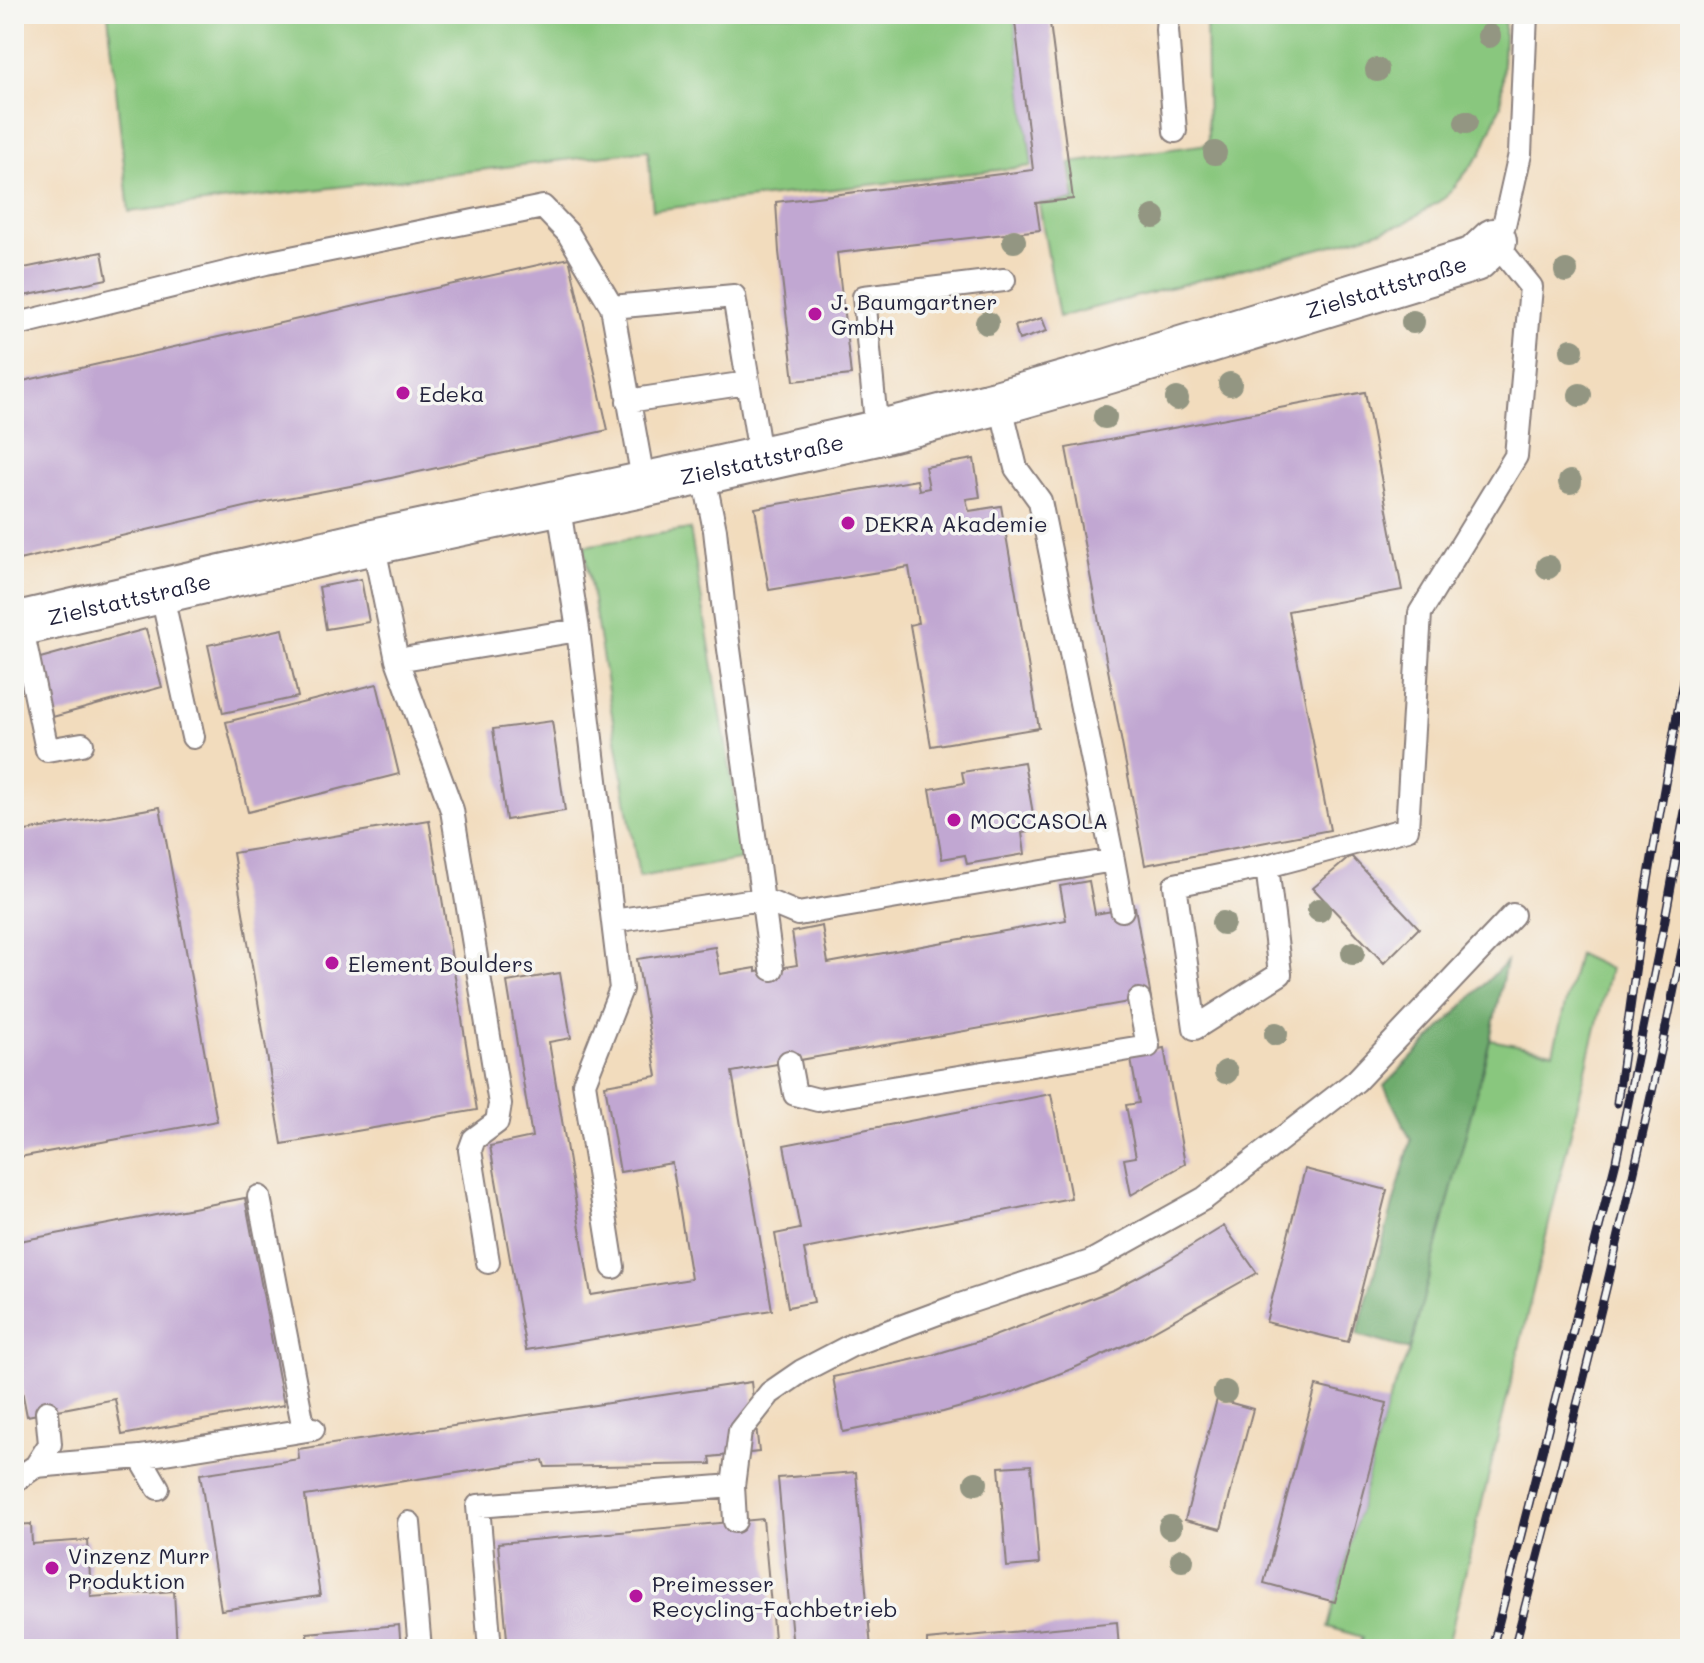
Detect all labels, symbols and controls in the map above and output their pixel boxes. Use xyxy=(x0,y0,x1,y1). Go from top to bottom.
street label: Zielstattstraße xyxy=(1302,248,1470,325)
place label: J. Baumgartner GmbH xyxy=(831,287,998,341)
marker: J. Baumgartner GmbH xyxy=(806,305,824,323)
place label: Edeka xyxy=(419,379,485,408)
marker: Edeka xyxy=(394,384,412,402)
street label: Zielstattstraße xyxy=(677,426,846,491)
place label: DEKRA Akademie xyxy=(864,509,1048,538)
marker: DEKRA Akademie xyxy=(839,514,857,532)
street label: Zielstattstraße xyxy=(44,565,214,631)
place label: MOCCASOLA xyxy=(970,806,1108,835)
marker: MOCCASOLA xyxy=(945,811,963,829)
place label: Element Boulders xyxy=(348,949,533,978)
marker: Element Boulders xyxy=(323,954,341,972)
place label: Vinzenz Murr Produktion xyxy=(68,1541,210,1595)
marker: Vinzenz Murr Produktion xyxy=(43,1559,61,1577)
place label: Preimesser Recycling-Fachbetrieb xyxy=(652,1569,898,1623)
marker: Preimesser Recycling-Fachbetrieb xyxy=(627,1587,645,1605)

